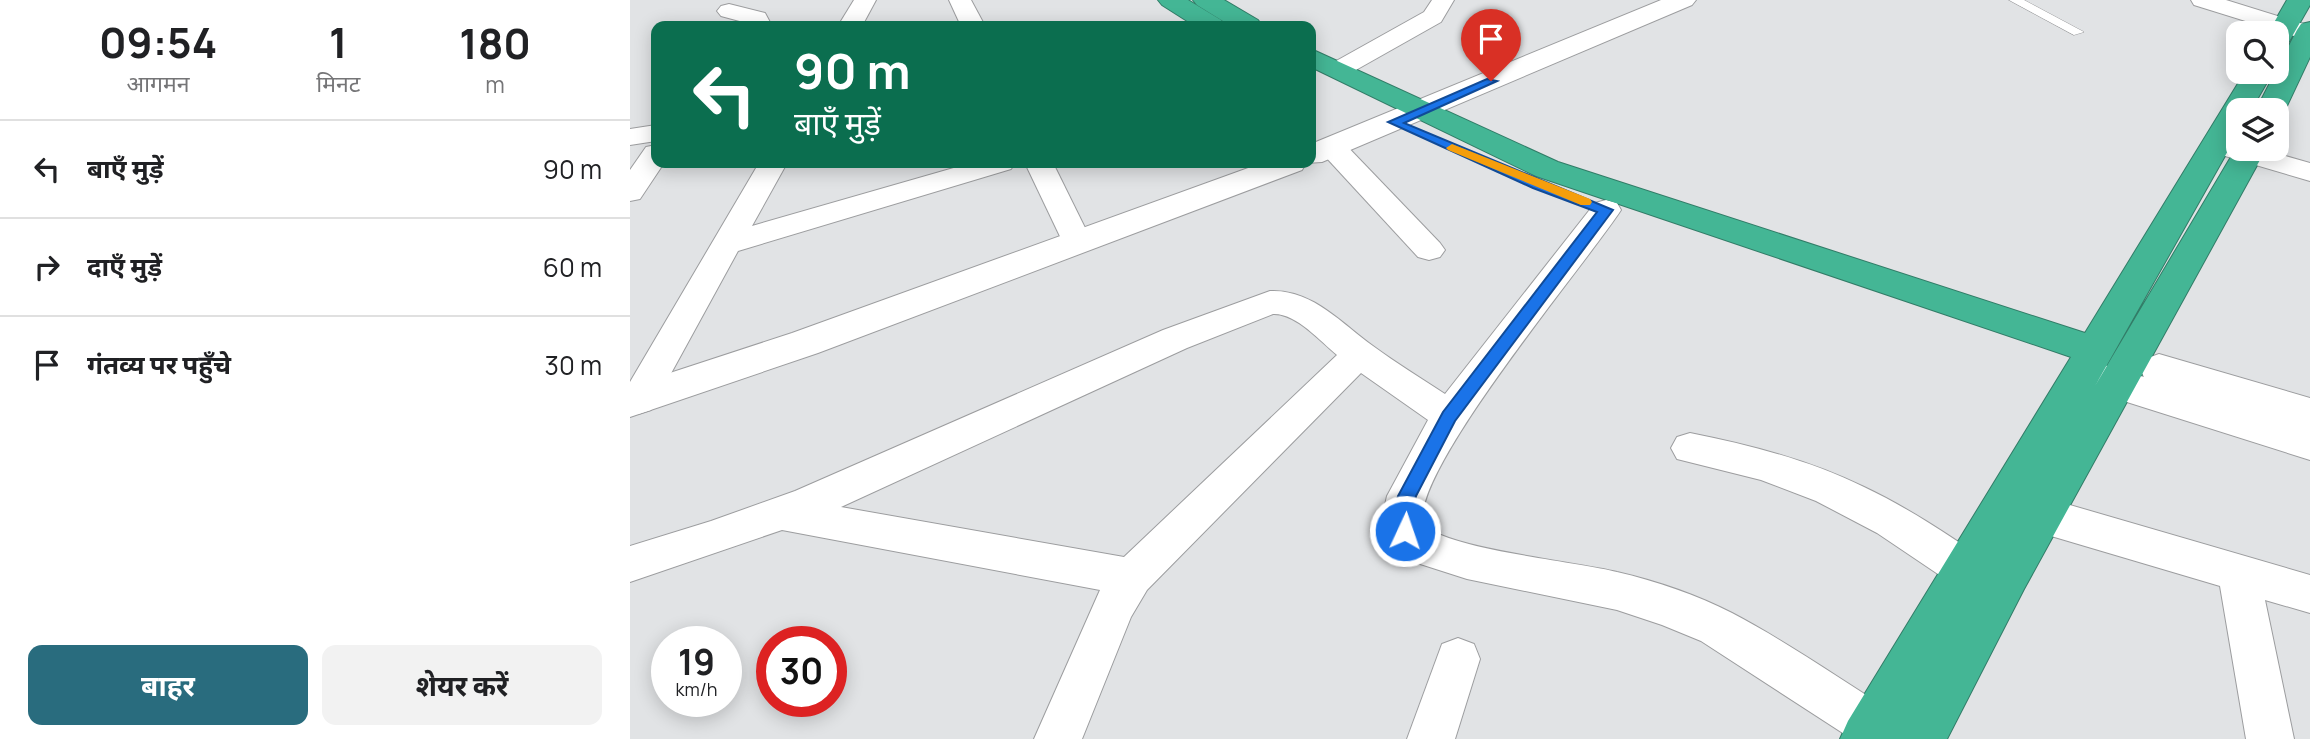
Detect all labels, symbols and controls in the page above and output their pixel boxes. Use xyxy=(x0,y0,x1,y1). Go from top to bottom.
pin xyxy=(1461,9,1521,81)
text: 09:54 xyxy=(99,13,217,71)
text: 1 xyxy=(329,13,347,71)
text: 180 xyxy=(459,14,531,72)
icon: arrive xyxy=(1472,20,1510,58)
map controls xyxy=(2226,21,2289,161)
button: search xyxy=(2226,21,2289,84)
text: 90 m xyxy=(794,37,911,104)
icon: left xyxy=(679,49,770,140)
text: आगमन xyxy=(127,67,190,99)
text: मिनट xyxy=(316,67,360,99)
text: m xyxy=(485,68,505,100)
button: layers xyxy=(2226,98,2289,161)
text: बाएँ मुड़ें xyxy=(794,101,881,145)
icon: left xyxy=(28,150,66,188)
text: बाएँ मुड़ें xyxy=(87,150,164,186)
text: 90 m xyxy=(543,151,602,187)
icon: right xyxy=(28,248,66,286)
text: दाएँ मुड़ें xyxy=(87,248,162,284)
text: 60 m xyxy=(543,249,602,285)
icon: arrive xyxy=(28,346,66,384)
text: गंतव्य पर पहुँचे xyxy=(87,346,231,382)
text: 30 m xyxy=(545,347,602,383)
position arrow xyxy=(1368,494,1442,568)
speed limit sign: 30 xyxy=(756,626,847,717)
text: 19 xyxy=(678,638,715,686)
button: बाहर xyxy=(28,645,308,725)
button: शेयर करें xyxy=(322,645,602,725)
text: km/h xyxy=(676,677,717,701)

